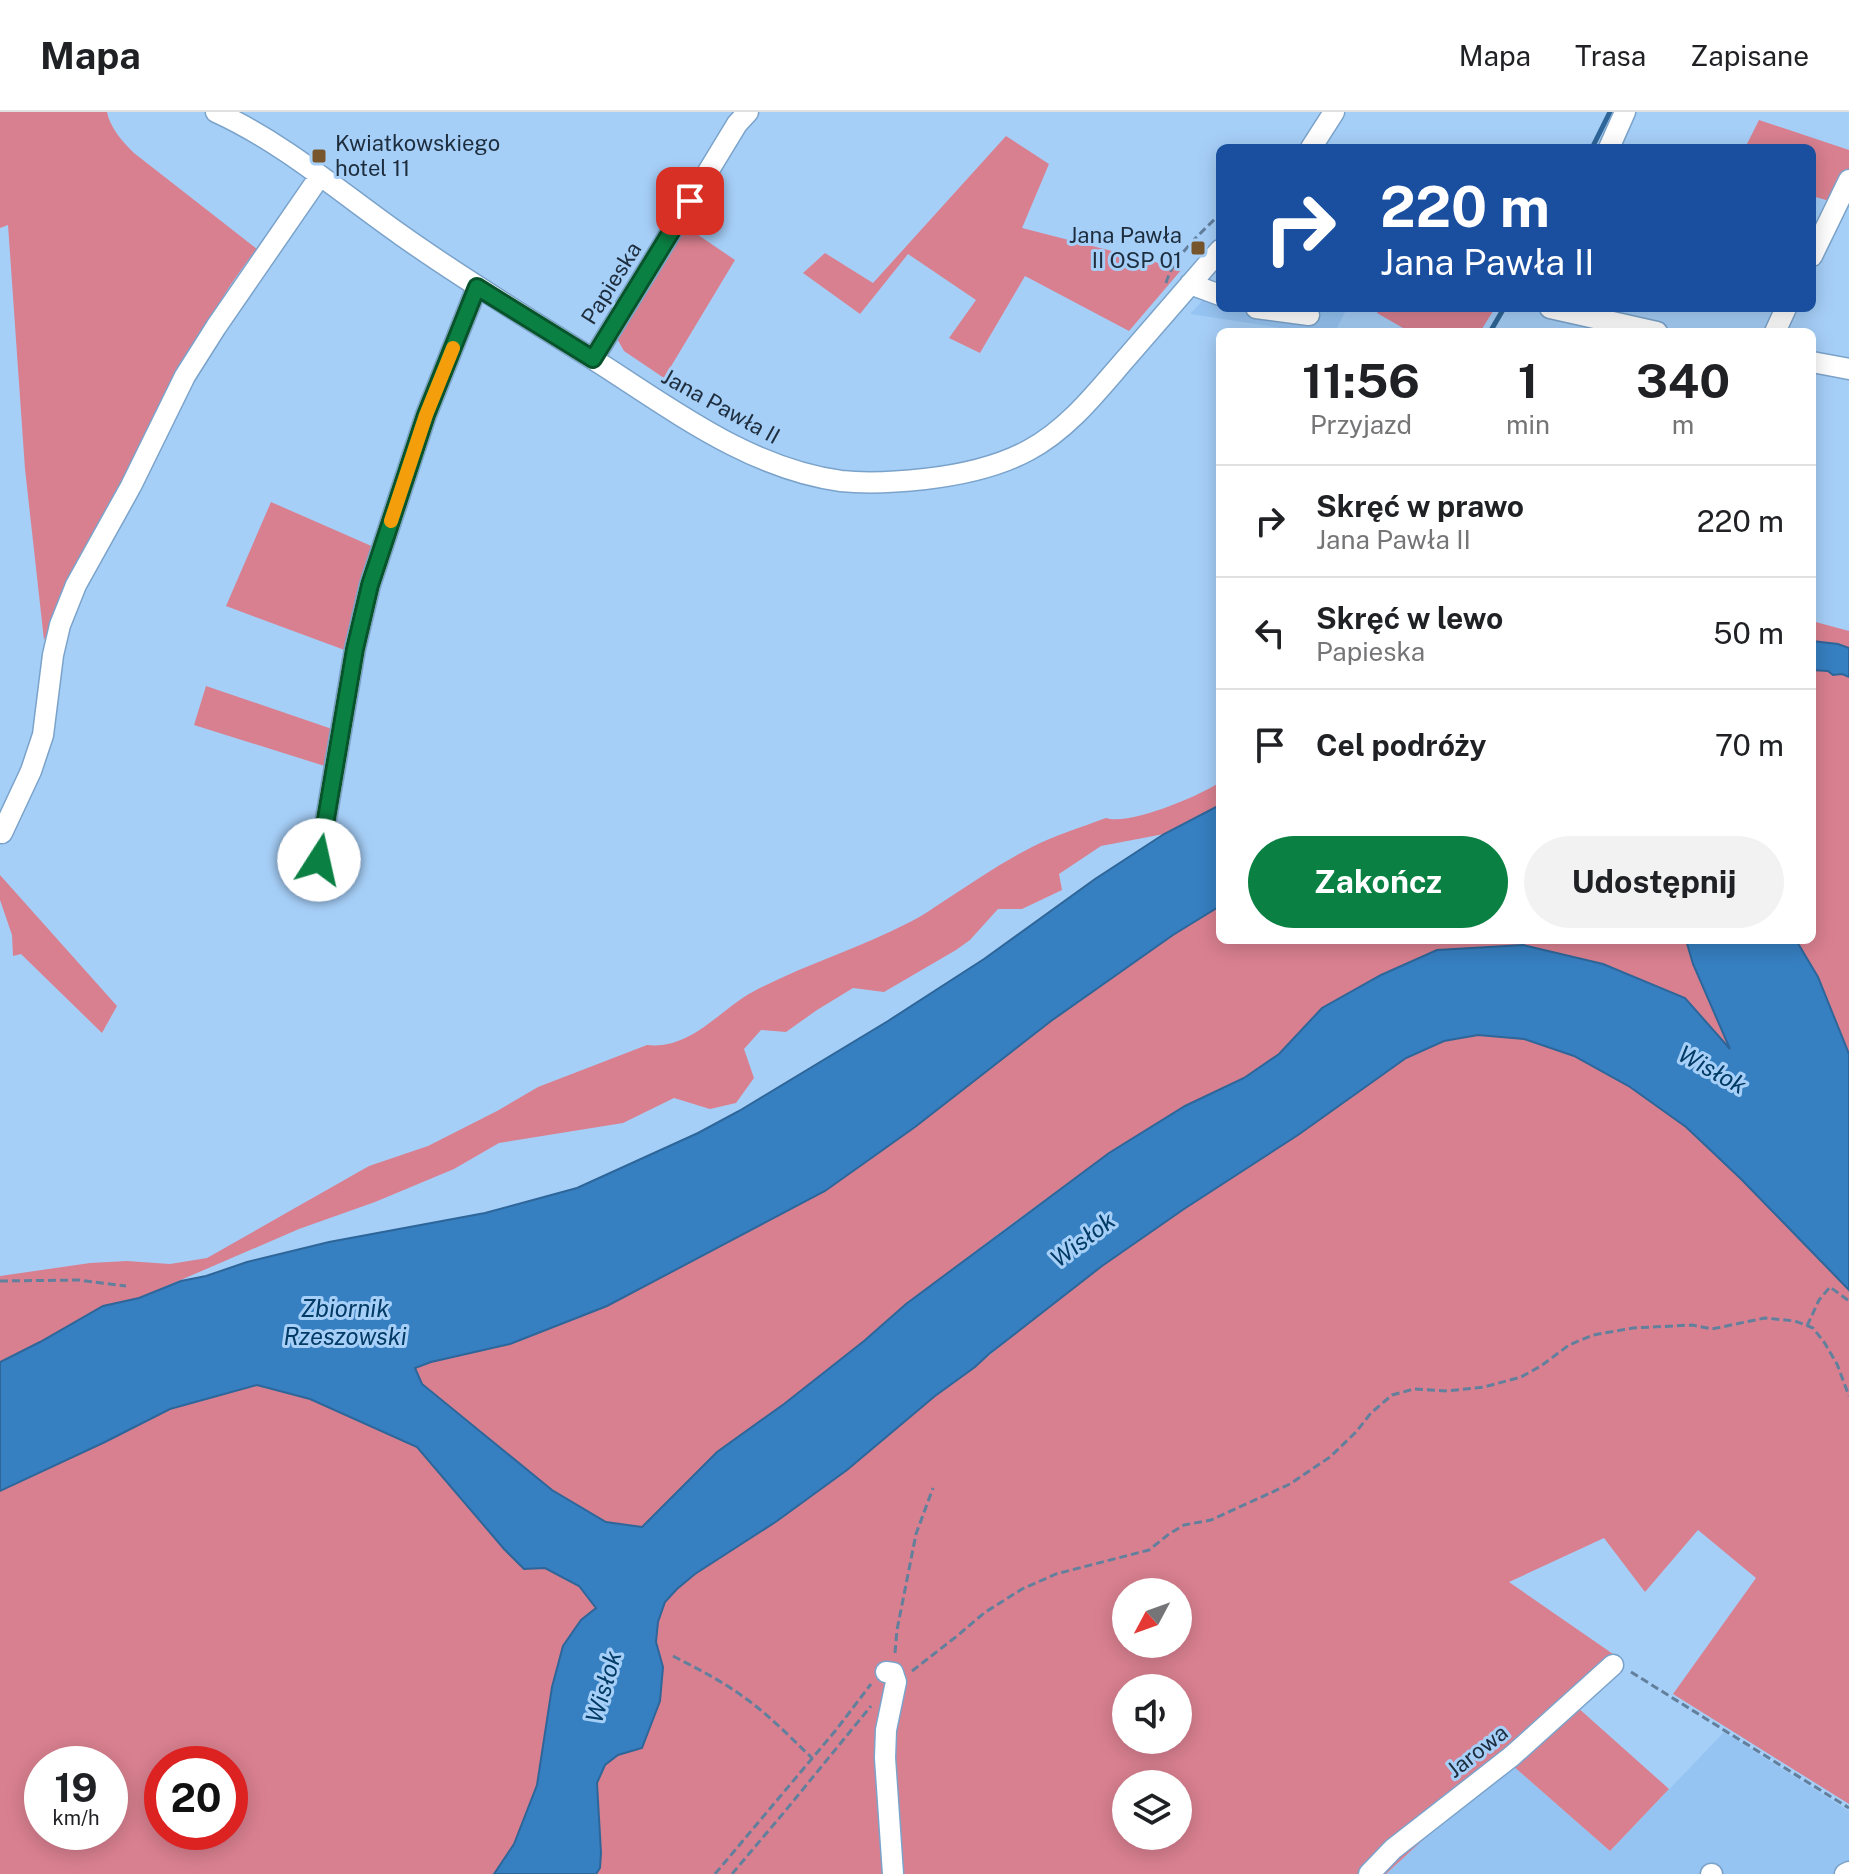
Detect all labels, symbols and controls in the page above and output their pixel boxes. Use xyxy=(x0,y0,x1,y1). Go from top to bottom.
text: Mapa xyxy=(40,33,141,78)
text: Mapa xyxy=(1459,39,1531,72)
text: Trasa xyxy=(1575,39,1646,72)
text: Zapisane xyxy=(1690,39,1809,72)
place label: Kwiatkowskiego hotel 11 xyxy=(335,130,500,181)
marker: Kwiatkowskiego hotel 11 xyxy=(310,147,328,165)
pin xyxy=(656,167,724,235)
text: 220 m xyxy=(1380,174,1550,240)
icon: right xyxy=(1248,176,1352,280)
icon: arrive xyxy=(668,179,712,223)
place label: Jana Pawła II OSP 01 xyxy=(1069,222,1182,273)
street label: Papieska xyxy=(576,237,646,329)
marker: Jana Pawła II OSP 01 xyxy=(1189,239,1207,257)
text: Jana Pawła II xyxy=(1380,241,1594,283)
text: 11:56 xyxy=(1302,352,1420,409)
text: 1 xyxy=(1518,352,1538,409)
text: 340 xyxy=(1636,352,1730,409)
street label: Jana Pawła II xyxy=(657,363,785,449)
text: Przyjazd xyxy=(1310,409,1412,440)
text: min xyxy=(1506,409,1550,440)
text: m xyxy=(1672,409,1694,440)
text: Skręć w prawo xyxy=(1316,488,1524,524)
icon: right xyxy=(1248,499,1292,543)
text: 220 m xyxy=(1697,503,1784,539)
text: Jana Pawła II xyxy=(1316,524,1471,555)
text: Skręć w lewo xyxy=(1316,600,1503,636)
icon: left xyxy=(1248,611,1292,655)
text: 50 m xyxy=(1713,615,1784,651)
text: Papieska xyxy=(1316,636,1425,667)
icon: arrive xyxy=(1248,723,1292,767)
text: Cel podróży xyxy=(1316,727,1486,763)
text: 70 m xyxy=(1715,727,1784,763)
position arrow xyxy=(277,818,361,902)
button: Zakończ xyxy=(1248,836,1508,928)
button: Udostępnij xyxy=(1524,836,1784,928)
water label: Wisłok xyxy=(1673,1039,1751,1099)
water label: Wisłok xyxy=(1045,1206,1120,1273)
water label: Zbiornik Rzeszowski xyxy=(283,1294,407,1350)
north arrow xyxy=(1112,1578,1192,1658)
map controls xyxy=(1112,1578,1192,1850)
water label: Wisłok xyxy=(579,1647,627,1726)
button: sound xyxy=(1112,1674,1192,1754)
street label: Jarowa xyxy=(1441,1719,1513,1783)
speed limit sign: 20 xyxy=(144,1746,248,1850)
text: 19 xyxy=(54,1764,98,1811)
button: layers xyxy=(1112,1770,1192,1850)
text: km/h xyxy=(52,1806,100,1830)

